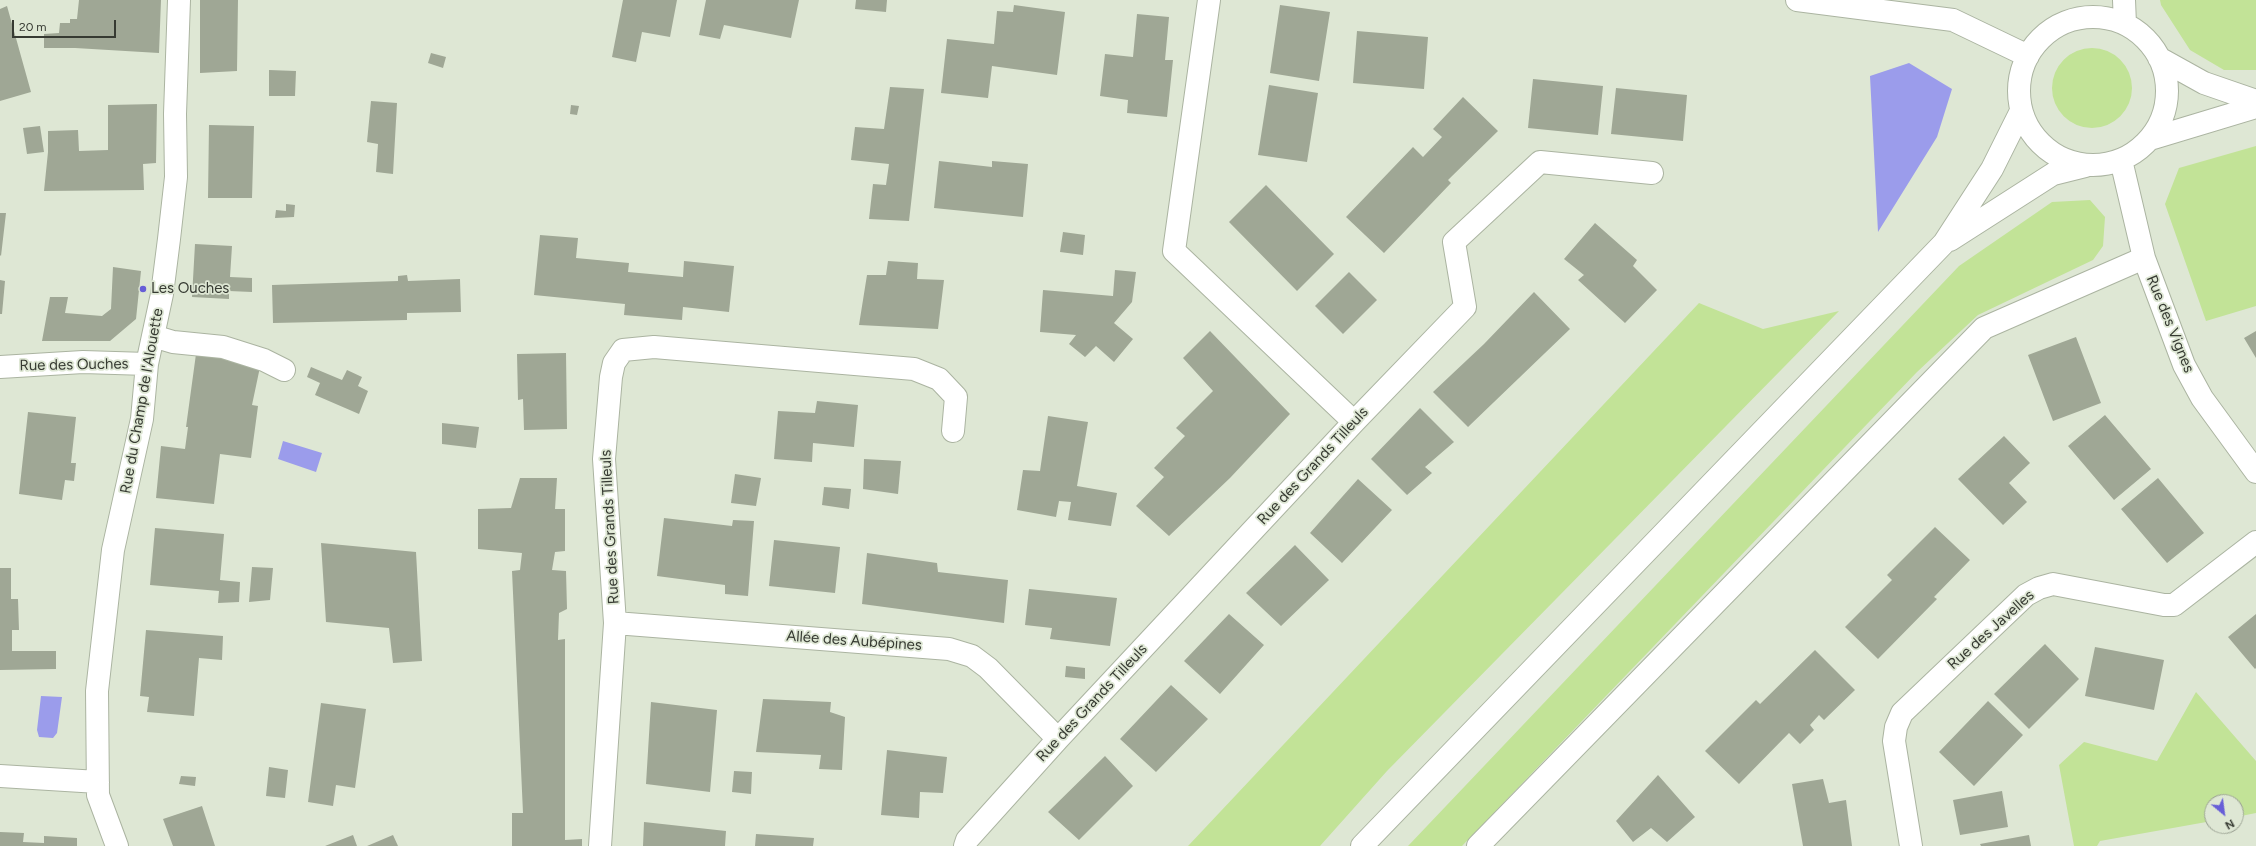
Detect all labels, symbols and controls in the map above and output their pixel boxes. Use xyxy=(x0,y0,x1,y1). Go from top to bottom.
scale bar xyxy=(14,12,118,38)
text: 20 m xyxy=(19,20,47,34)
street label: Rue des Vignes xyxy=(2142,273,2198,375)
place label: Les Ouches xyxy=(151,280,229,298)
marker: Les Ouches xyxy=(138,284,148,294)
street label: Rue du Champ de l'Alouette xyxy=(117,307,167,495)
street label: Rue des Ouches xyxy=(19,355,129,375)
street label: Rue des Grands Tilleuls xyxy=(1254,403,1372,529)
street label: Rue des Grands Tilleuls xyxy=(597,449,623,605)
street label: Rue des Javelles xyxy=(1944,586,2038,674)
street label: Allée des Aubépines xyxy=(786,627,922,655)
street label: Rue des Grands Tilleuls xyxy=(1033,640,1151,766)
north arrow xyxy=(2204,794,2244,834)
text: N xyxy=(2223,816,2236,832)

